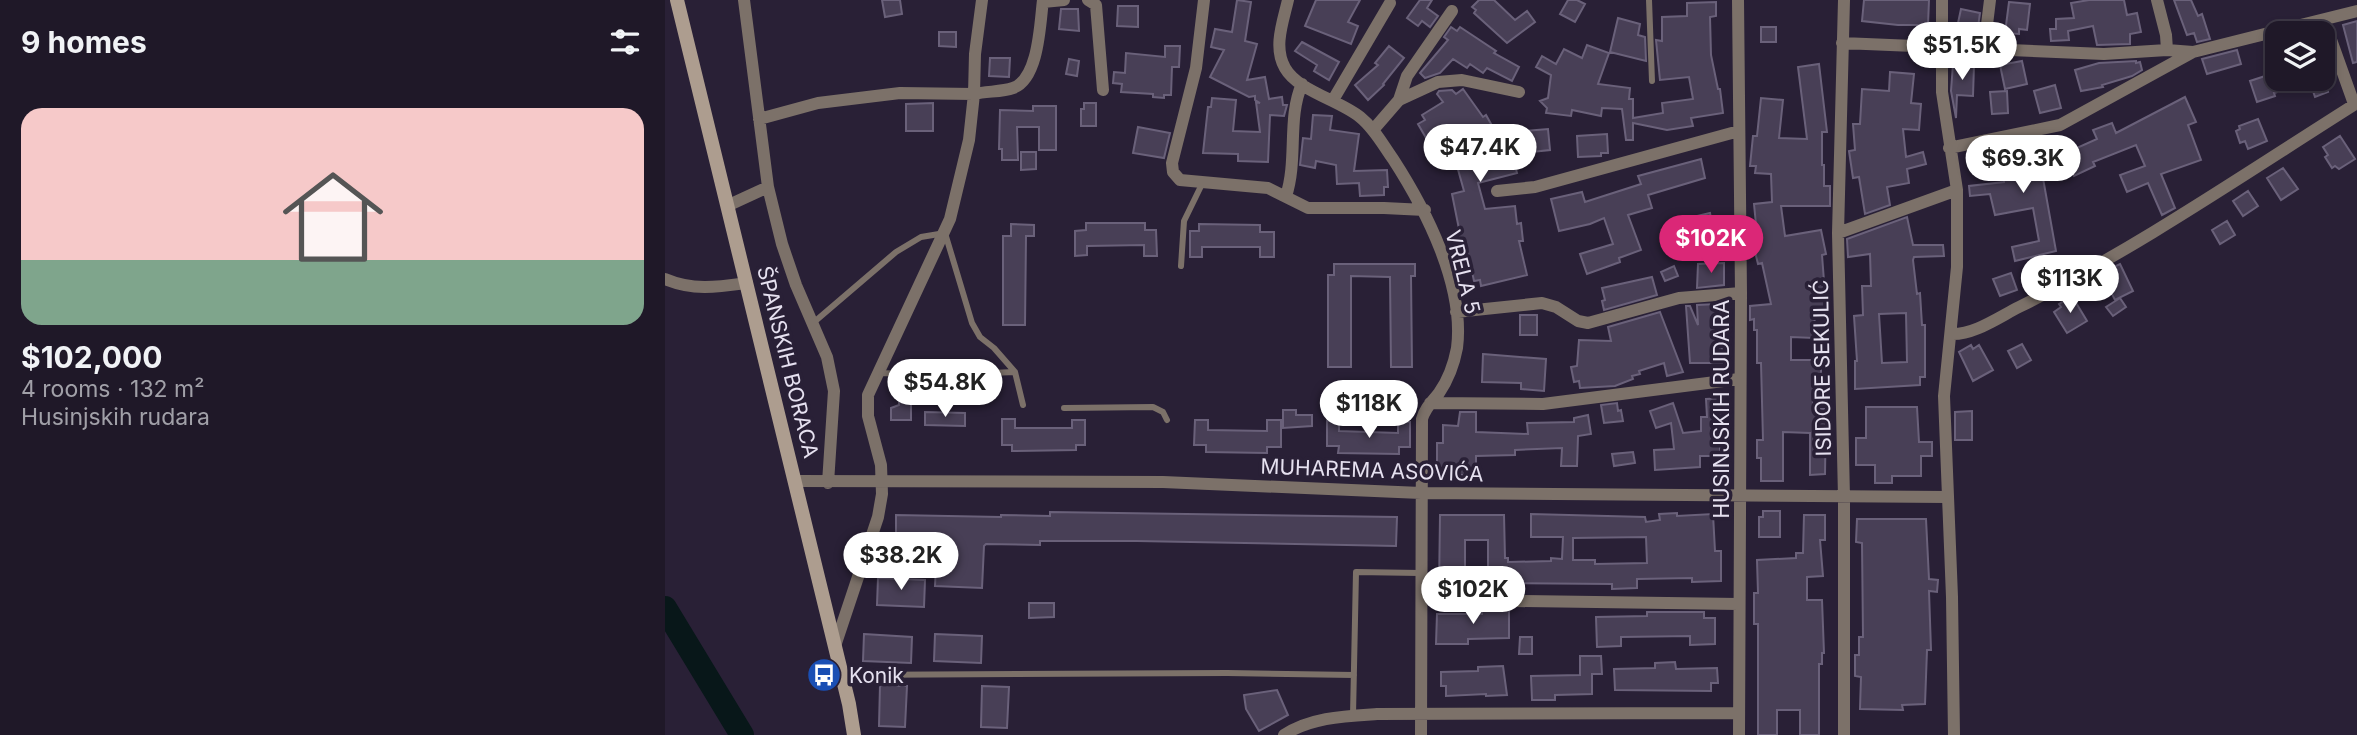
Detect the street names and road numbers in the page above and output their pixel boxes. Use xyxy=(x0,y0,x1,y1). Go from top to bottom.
street label: VRELA 5 xyxy=(1441,227,1485,317)
street label: ŠPANSKIH BORACA xyxy=(752,263,824,461)
street label: ISIDORE SEKULIĆ xyxy=(1807,279,1836,457)
street label: HUSINJSKIH RUDARA xyxy=(1709,300,1734,518)
street label: MUHAREMA ASOVIĆA xyxy=(1260,453,1484,486)

